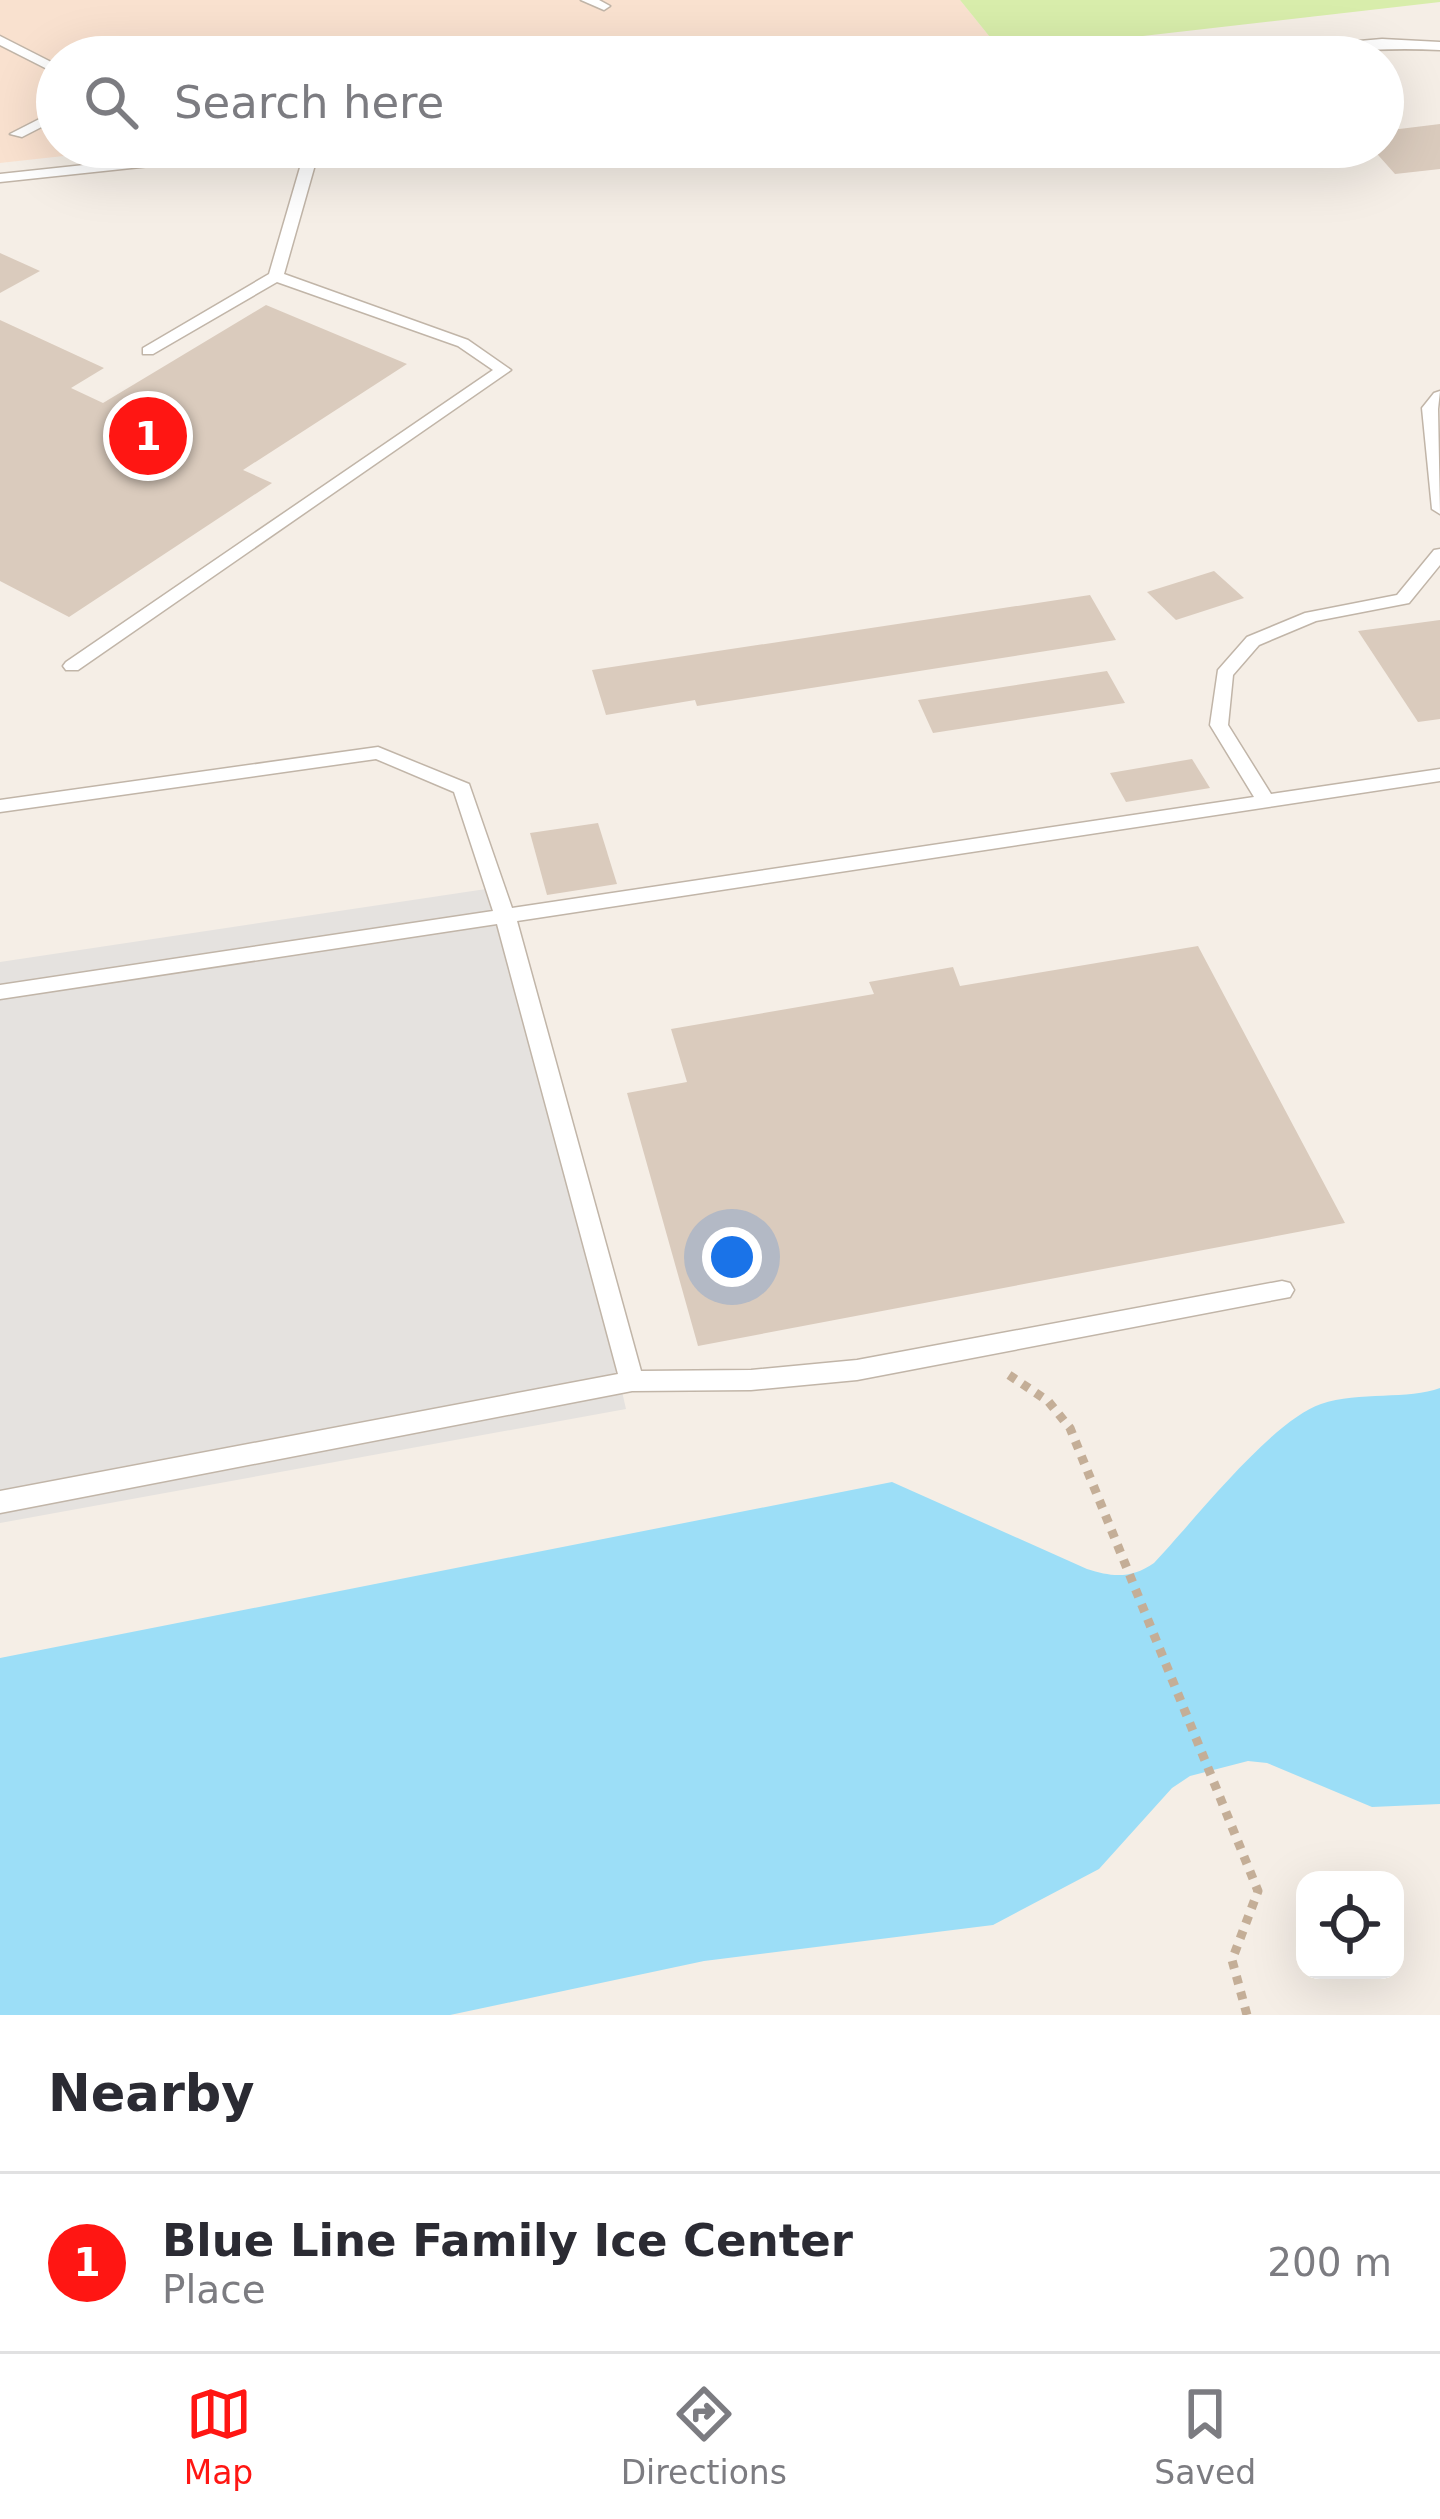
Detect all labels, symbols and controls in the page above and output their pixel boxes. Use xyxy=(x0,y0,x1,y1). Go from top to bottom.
search box xyxy=(36,36,1404,168)
icon: search xyxy=(78,69,144,135)
text: Search here xyxy=(174,76,444,129)
pin: 1 xyxy=(109,391,187,481)
your location xyxy=(702,1227,762,1287)
map controls xyxy=(1296,1871,1404,1979)
button: locate xyxy=(1296,1871,1404,1979)
text: Nearby xyxy=(48,2064,255,2123)
text: Blue Line Family Ice Center xyxy=(162,2214,853,2267)
text: 1 xyxy=(73,2240,101,2285)
text: 200 m xyxy=(1267,2240,1392,2285)
text: Place xyxy=(162,2267,266,2312)
tab: Map xyxy=(184,2381,253,2492)
tab: Directions xyxy=(621,2381,787,2492)
tab: Saved xyxy=(1154,2381,1256,2492)

